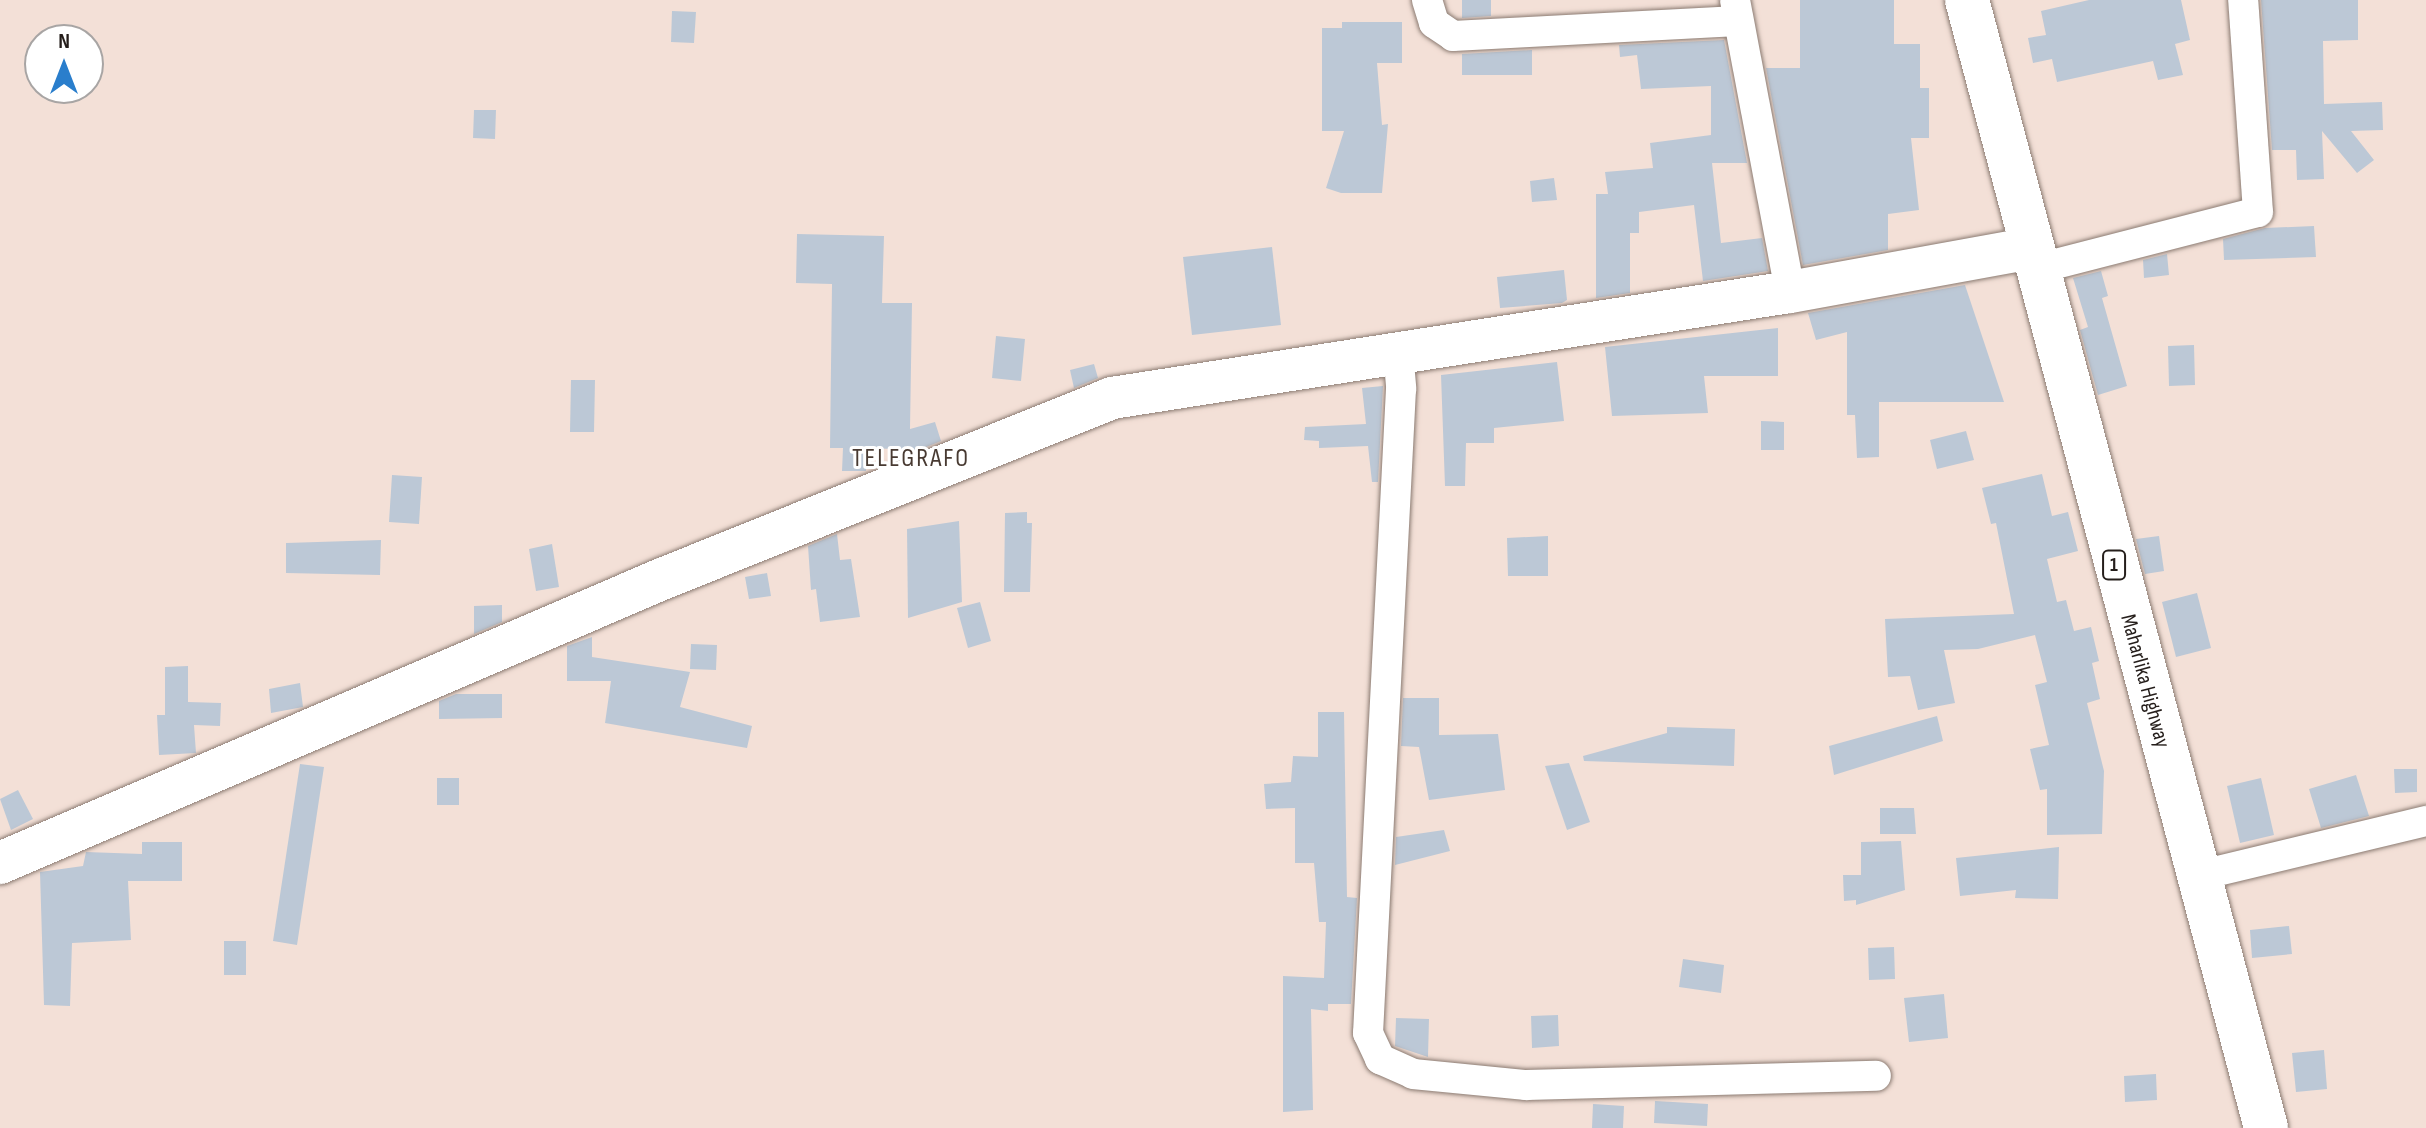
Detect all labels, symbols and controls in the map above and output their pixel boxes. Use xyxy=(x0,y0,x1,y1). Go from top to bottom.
north arrow xyxy=(24,24,104,104)
text: N xyxy=(58,28,70,55)
district label: TELEGRAFO xyxy=(852,443,970,475)
road number: 1 xyxy=(2102,549,2126,581)
street label: Maharlika Highway xyxy=(2115,611,2175,751)

